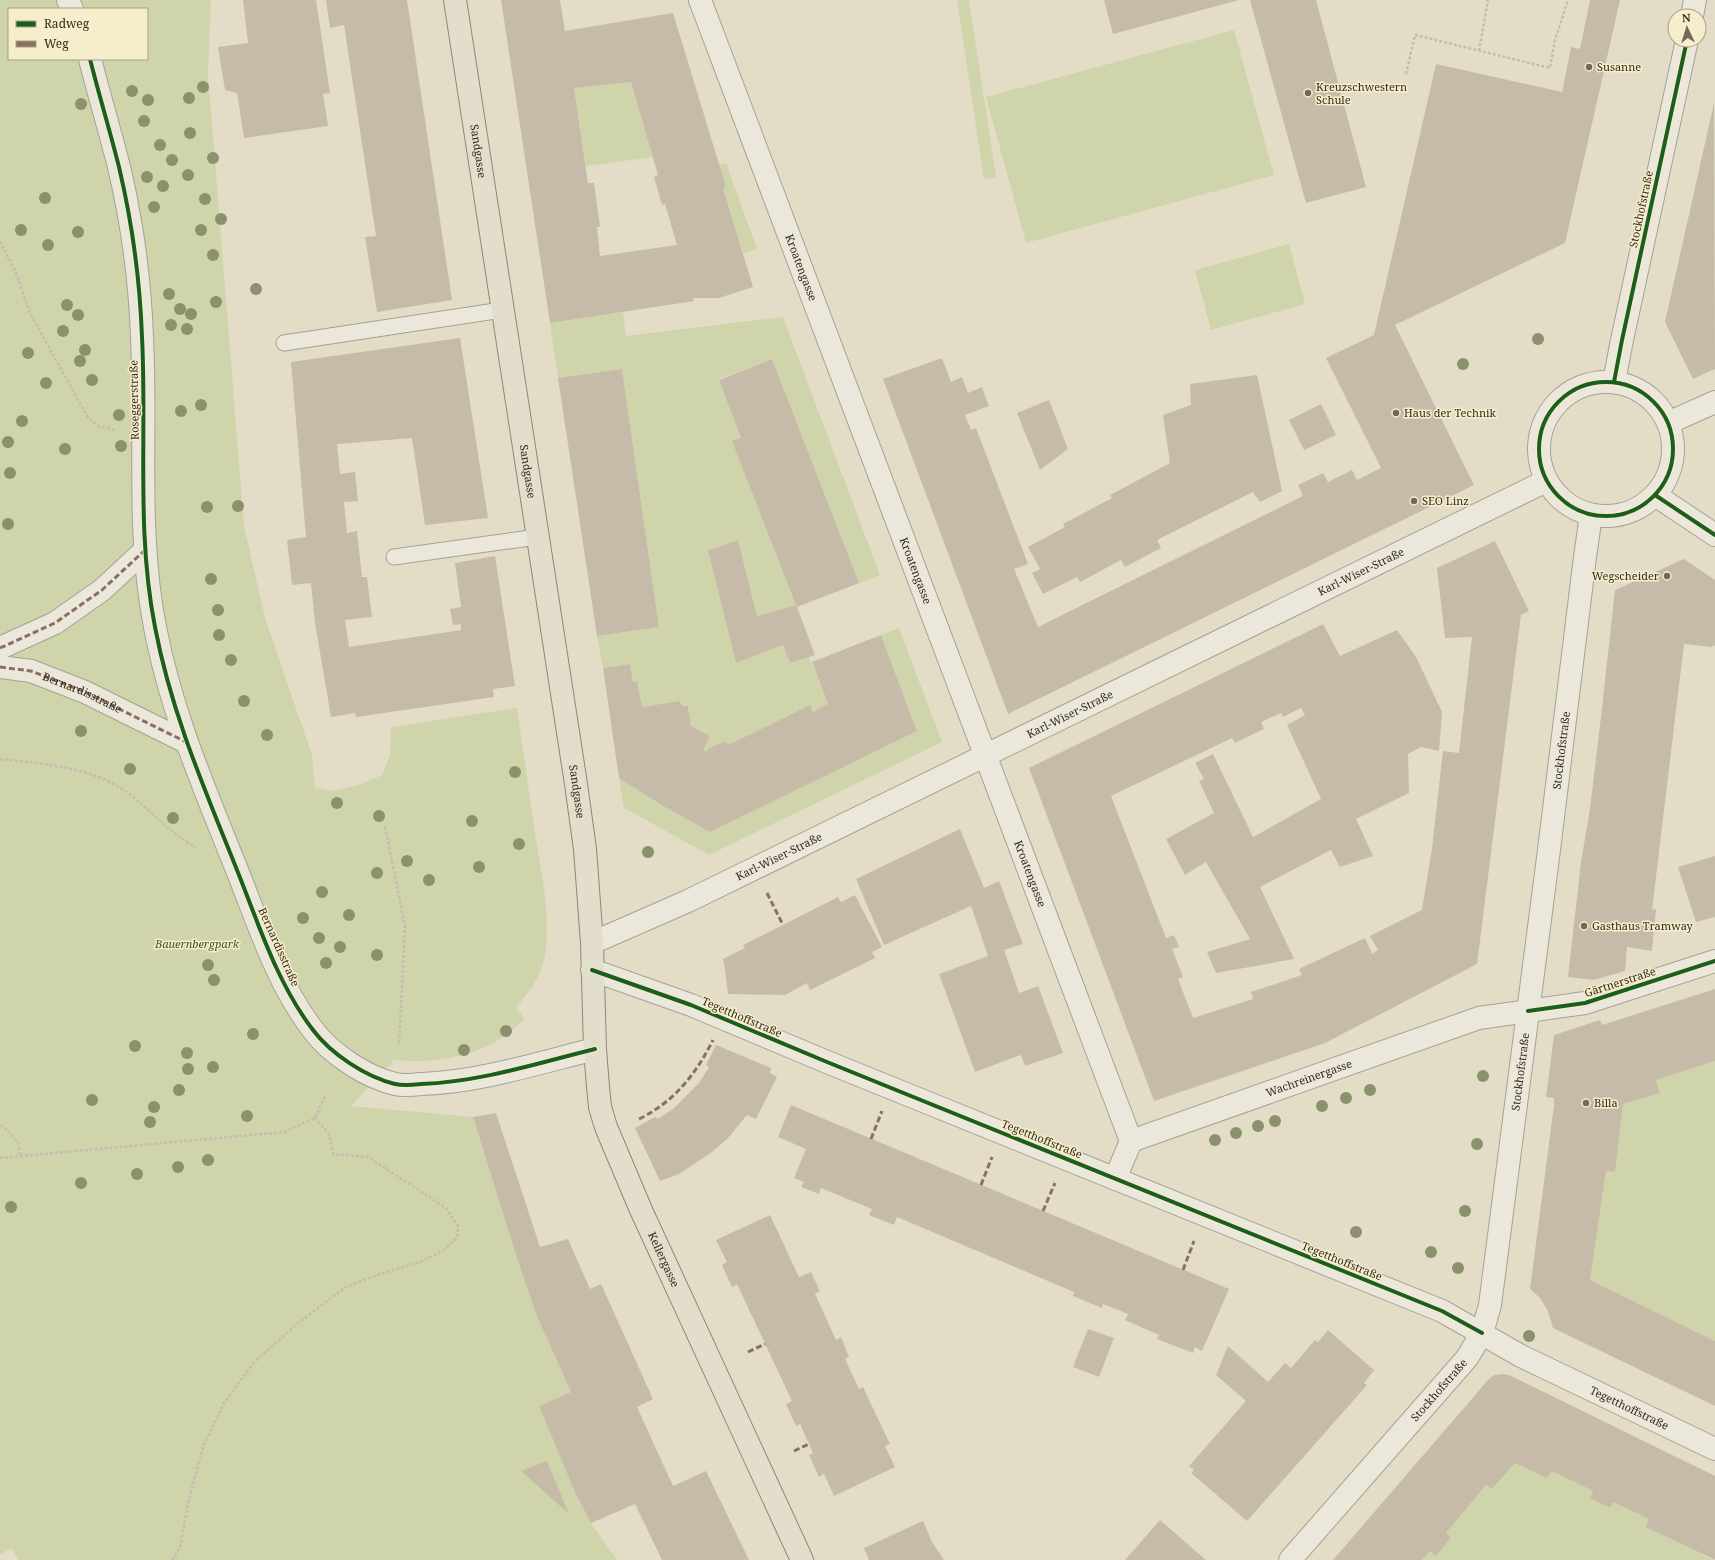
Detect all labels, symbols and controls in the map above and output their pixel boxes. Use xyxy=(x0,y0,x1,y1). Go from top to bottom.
legend xyxy=(8,8,148,60)
north arrow xyxy=(1667,8,1707,48)
text: N xyxy=(1681,10,1691,25)
text: Radweg xyxy=(44,15,90,32)
text: Weg xyxy=(44,35,69,52)
place label: Susanne xyxy=(1597,59,1641,74)
marker: Susanne xyxy=(1584,62,1594,72)
place label: Kreuzschwestern Schule xyxy=(1316,79,1407,107)
marker: Kreuzschwestern Schule xyxy=(1303,88,1313,98)
street label: Sandgasse xyxy=(467,123,490,179)
street label: Stockhofstraße xyxy=(1625,169,1656,249)
street label: Kroatengasse xyxy=(782,232,821,303)
street label: Roseggerstraße xyxy=(125,360,142,440)
place label: Haus der Technik xyxy=(1404,405,1496,420)
marker: Haus der Technik xyxy=(1391,408,1401,418)
street label: Sandgasse xyxy=(517,444,540,499)
place label: SEO Linz xyxy=(1422,493,1469,508)
marker: SEO Linz xyxy=(1409,496,1419,506)
street label: Kroatengasse xyxy=(897,535,935,606)
street label: Karl-Wiser-Straße xyxy=(1315,544,1407,599)
place label: Wegscheider xyxy=(1592,568,1660,583)
marker: Wegscheider xyxy=(1662,571,1672,581)
street label: Bernardisstraße xyxy=(41,668,125,716)
street label: Karl-Wiser-Straße xyxy=(1024,686,1116,741)
street label: Stockhofstraße xyxy=(1549,710,1573,790)
street label: Sandgasse xyxy=(566,764,589,819)
street label: Karl-Wiser-Straße xyxy=(733,828,825,884)
street label: Kroatengasse xyxy=(1011,838,1050,909)
street label: Bernardisstraße xyxy=(255,905,304,989)
place label: Gasthaus Tramway xyxy=(1592,918,1694,933)
marker: Gasthaus Tramway xyxy=(1579,921,1589,931)
park label: Bauernbergpark xyxy=(154,936,240,951)
street label: Gärtnerstraße xyxy=(1582,963,1658,1000)
street label: Tegetthoffstraße xyxy=(700,993,785,1040)
street label: Stockhofstraße xyxy=(1507,1032,1532,1112)
street label: Wachreinergasse xyxy=(1264,1055,1354,1100)
place label: Billa xyxy=(1594,1095,1618,1110)
marker: Billa xyxy=(1581,1098,1591,1108)
street label: Tegetthoffstraße xyxy=(1000,1116,1085,1162)
street label: Kellergasse xyxy=(645,1229,684,1290)
street label: Tegetthoffstraße xyxy=(1300,1238,1385,1284)
street label: Stockhofstraße xyxy=(1407,1355,1470,1424)
street label: Tegetthoffstraße xyxy=(1588,1382,1672,1433)

